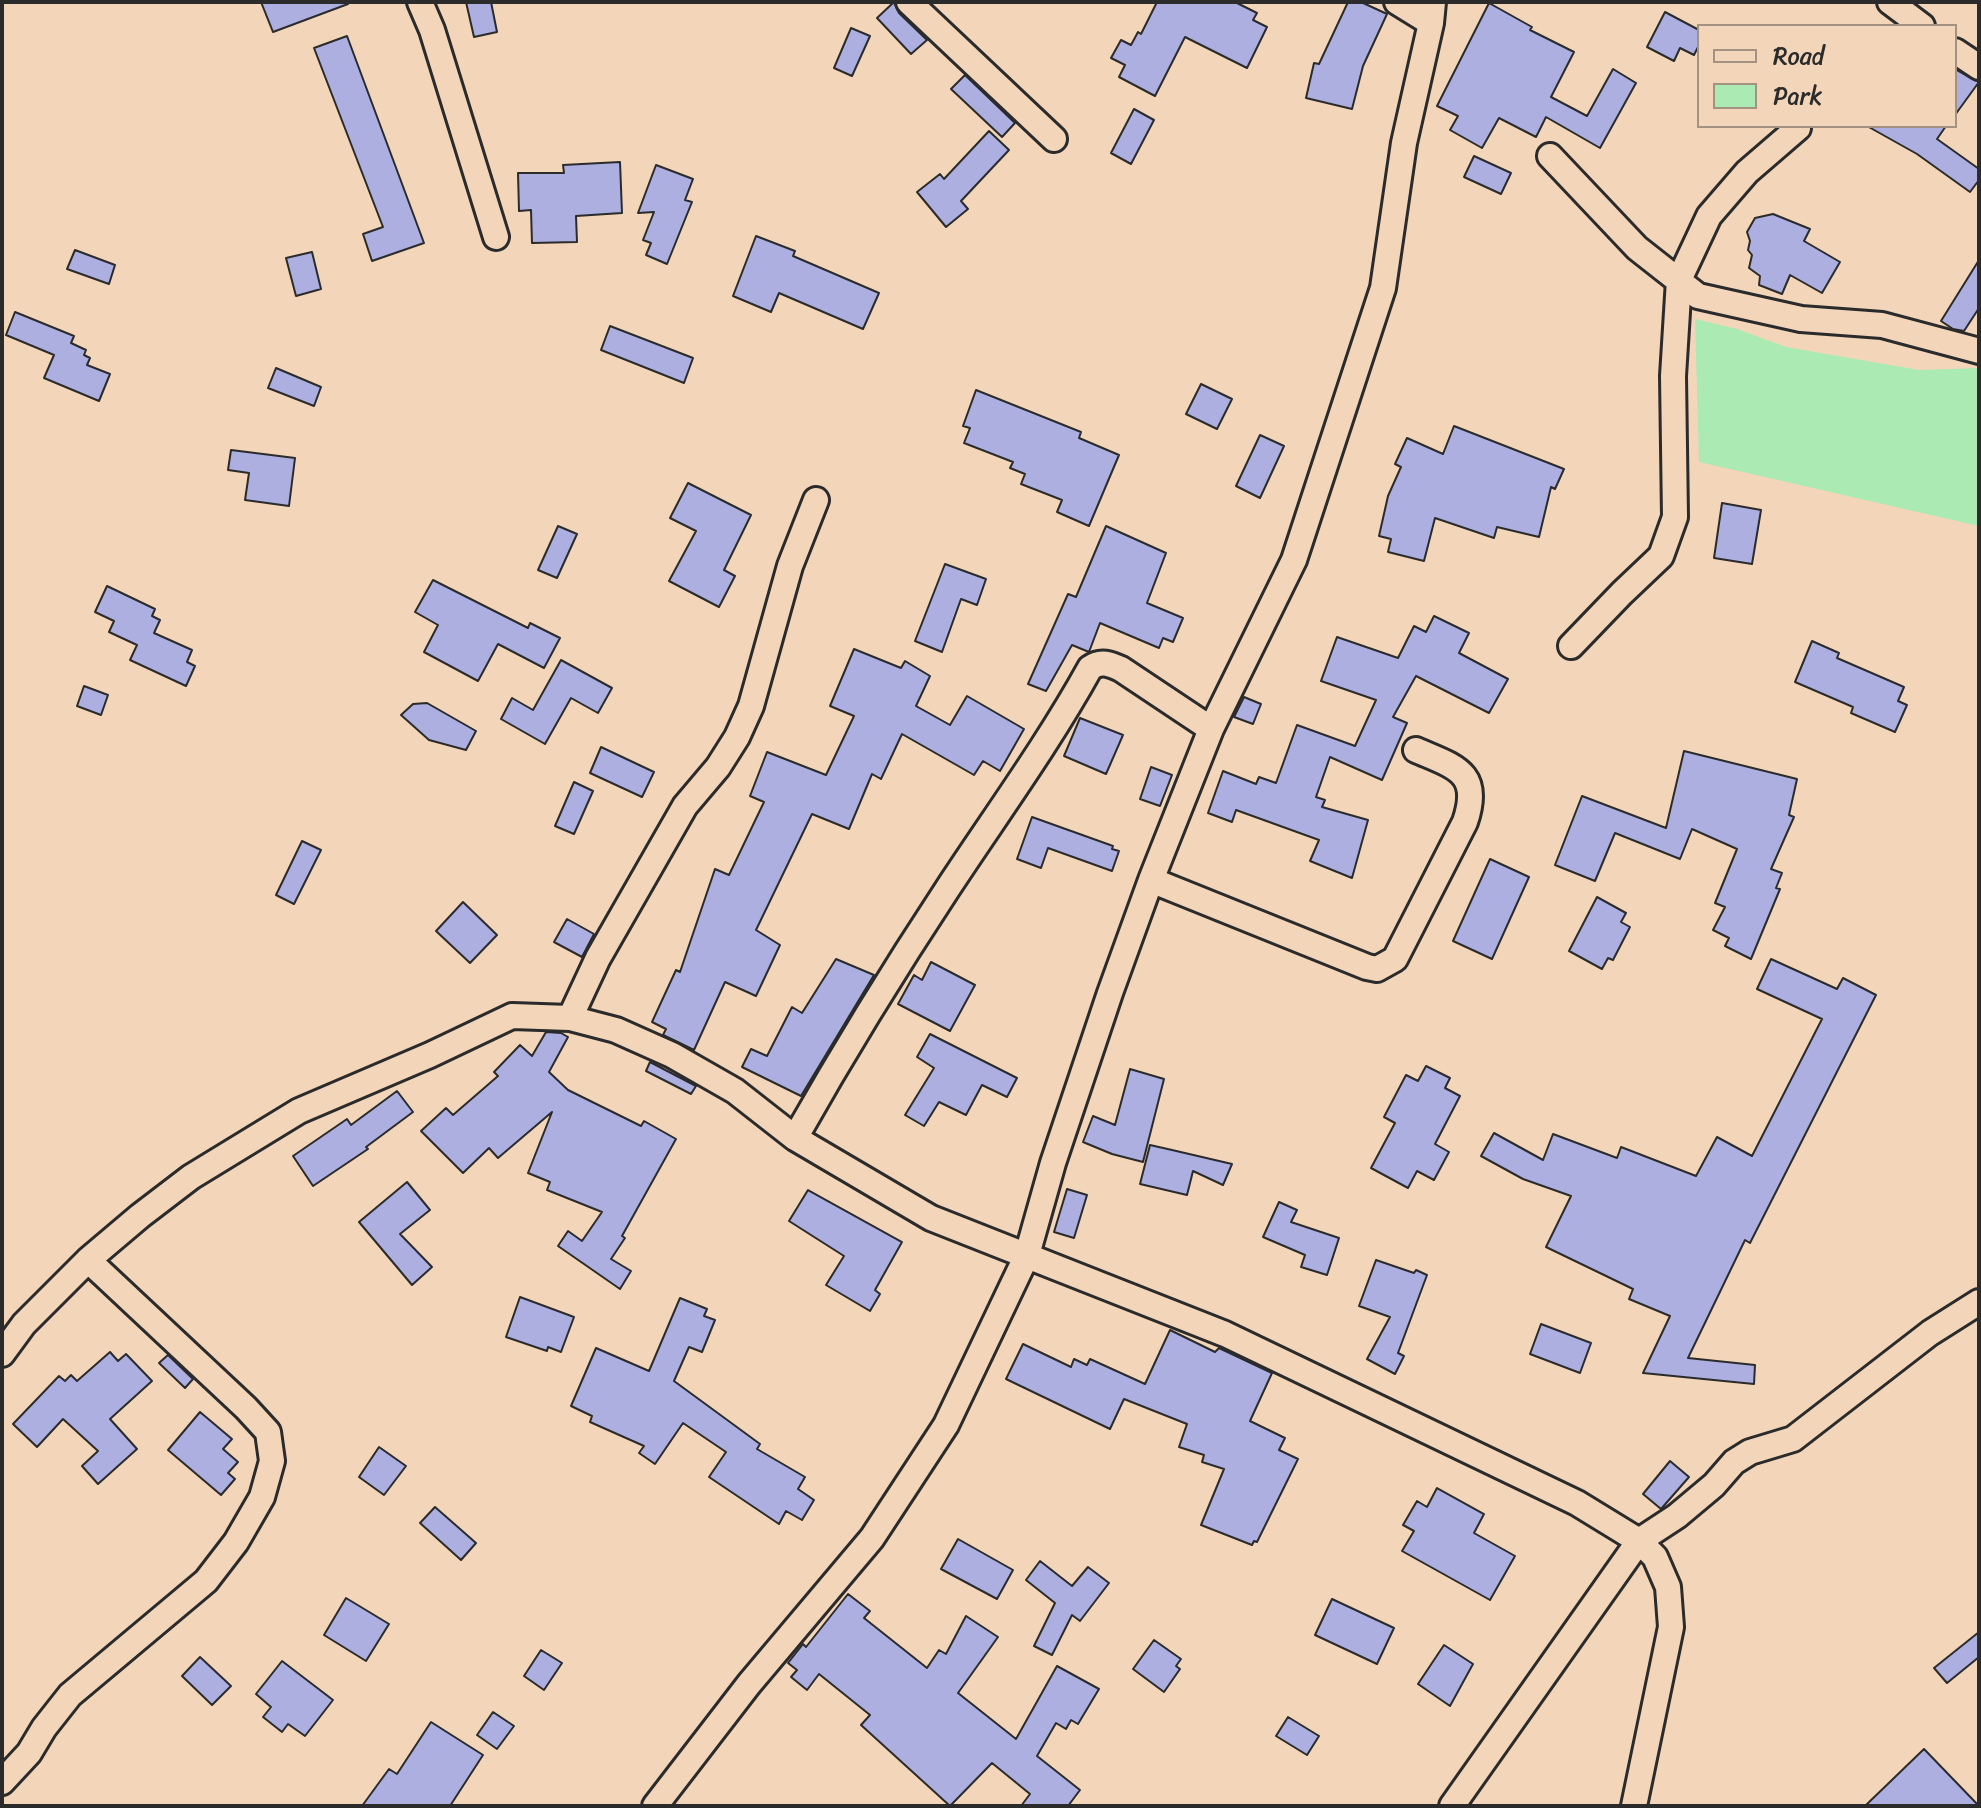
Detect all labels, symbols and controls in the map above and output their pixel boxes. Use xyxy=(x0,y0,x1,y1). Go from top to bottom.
legend xyxy=(1697,24,1957,128)
text: Road xyxy=(1773,35,1824,77)
text: Park xyxy=(1773,75,1822,117)

